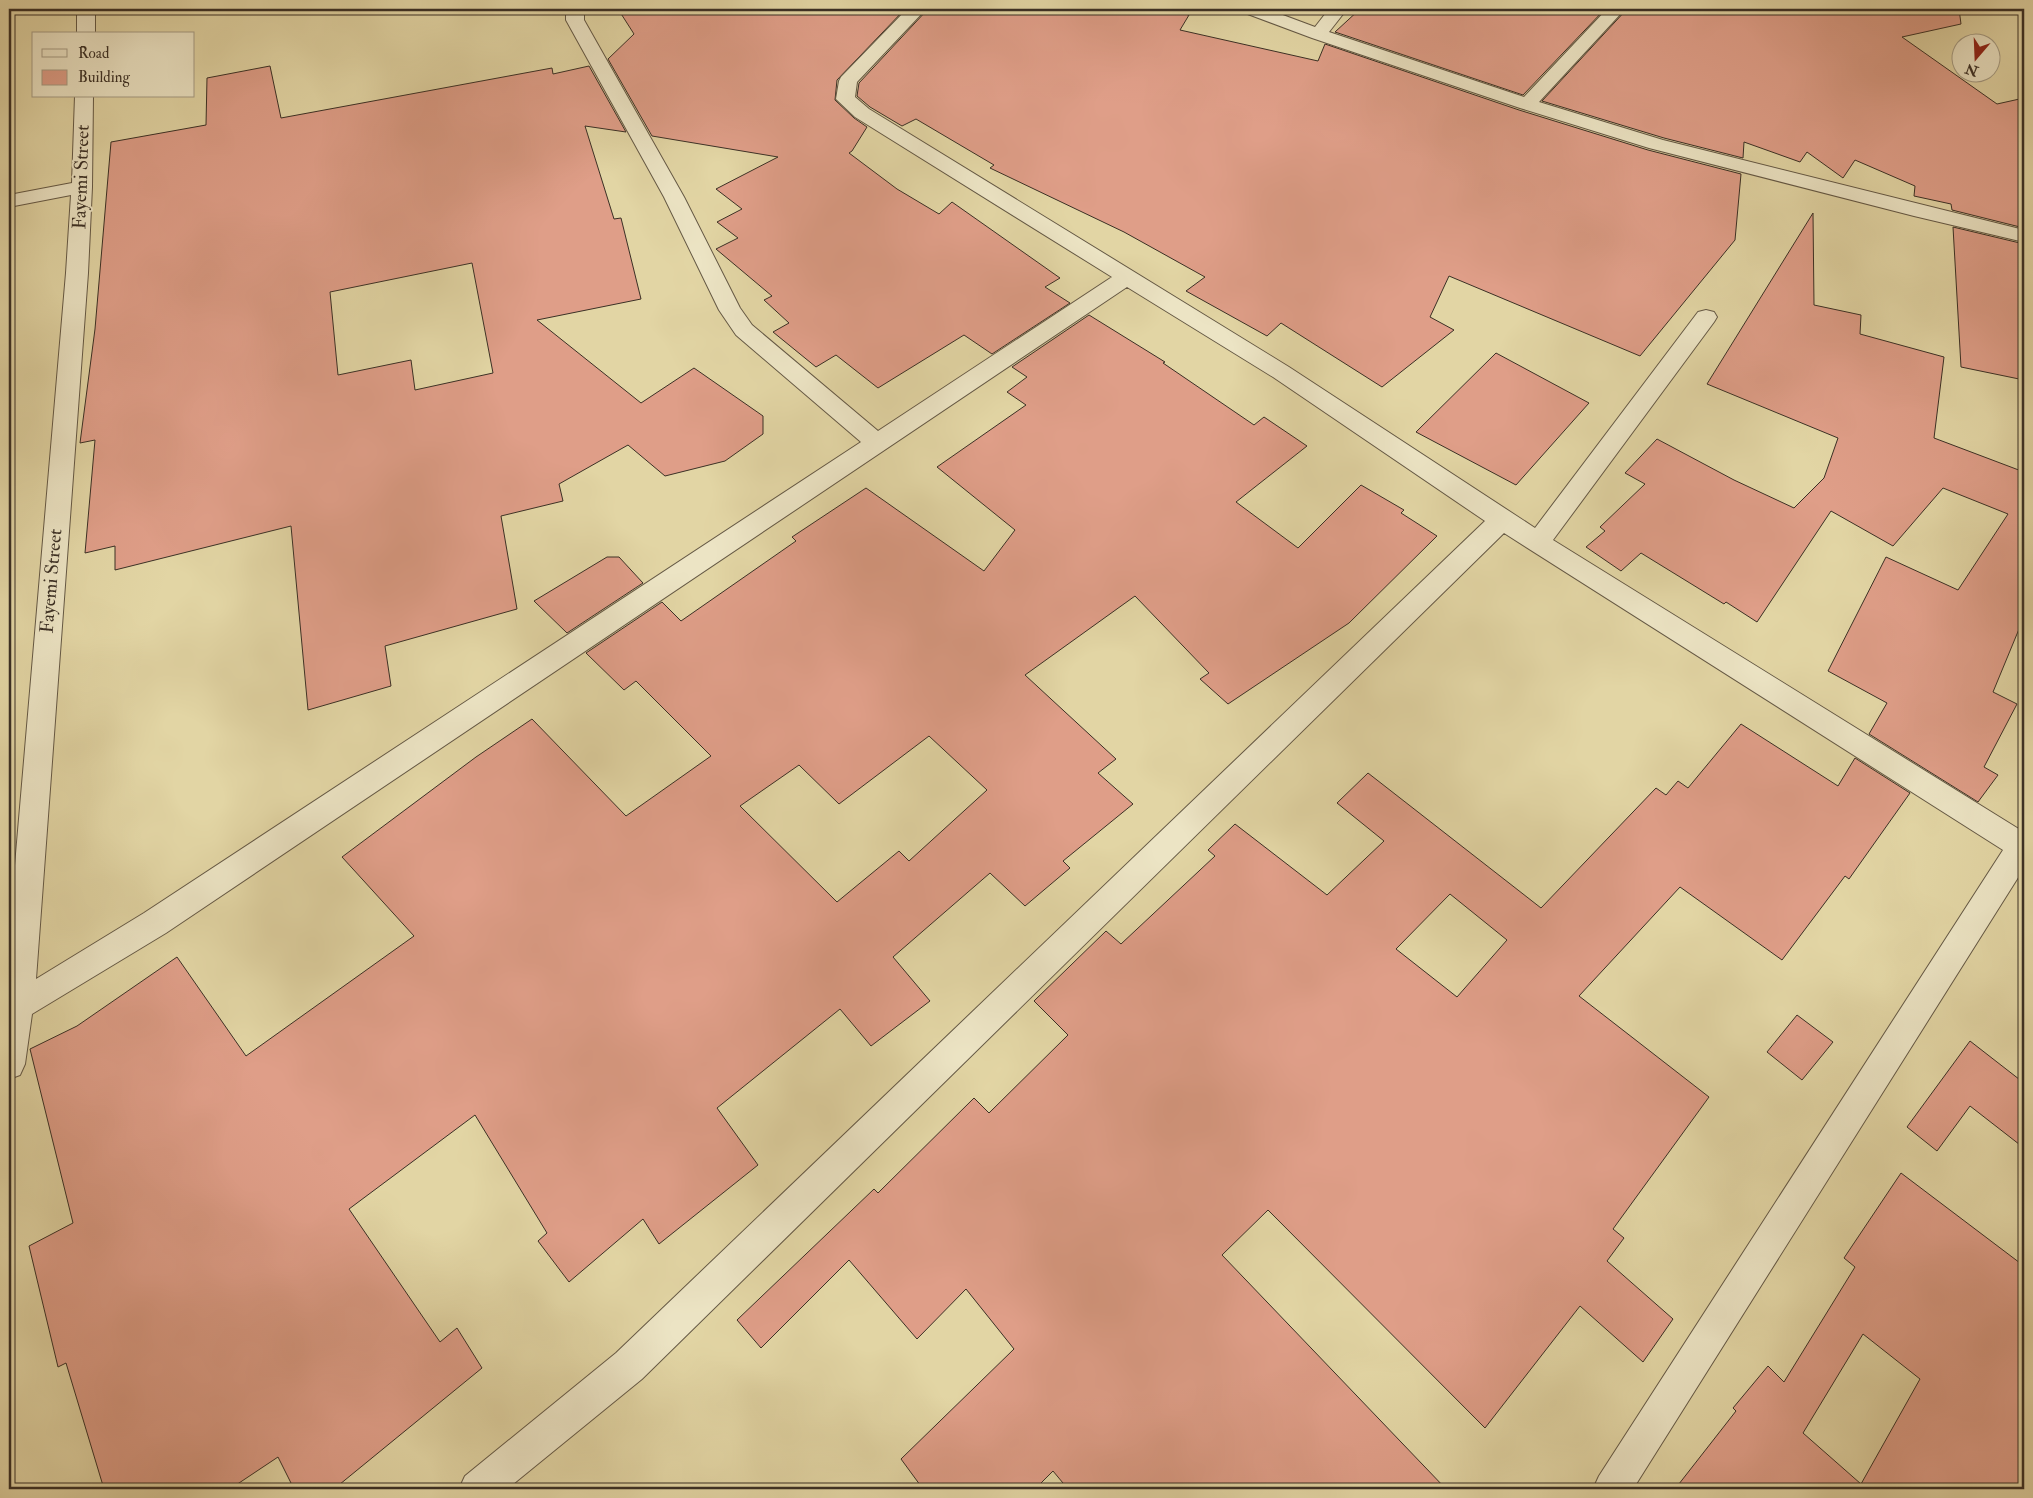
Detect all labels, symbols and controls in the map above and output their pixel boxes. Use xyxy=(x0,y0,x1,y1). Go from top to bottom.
legend xyxy=(32,32,195,98)
north arrow xyxy=(1950,32,2000,82)
text: Road xyxy=(78,44,110,63)
text: N xyxy=(1963,60,1982,80)
text: Building xyxy=(78,68,130,87)
street label: Fayemi Street xyxy=(67,124,95,230)
street label: Fayemi Street xyxy=(34,528,68,634)

